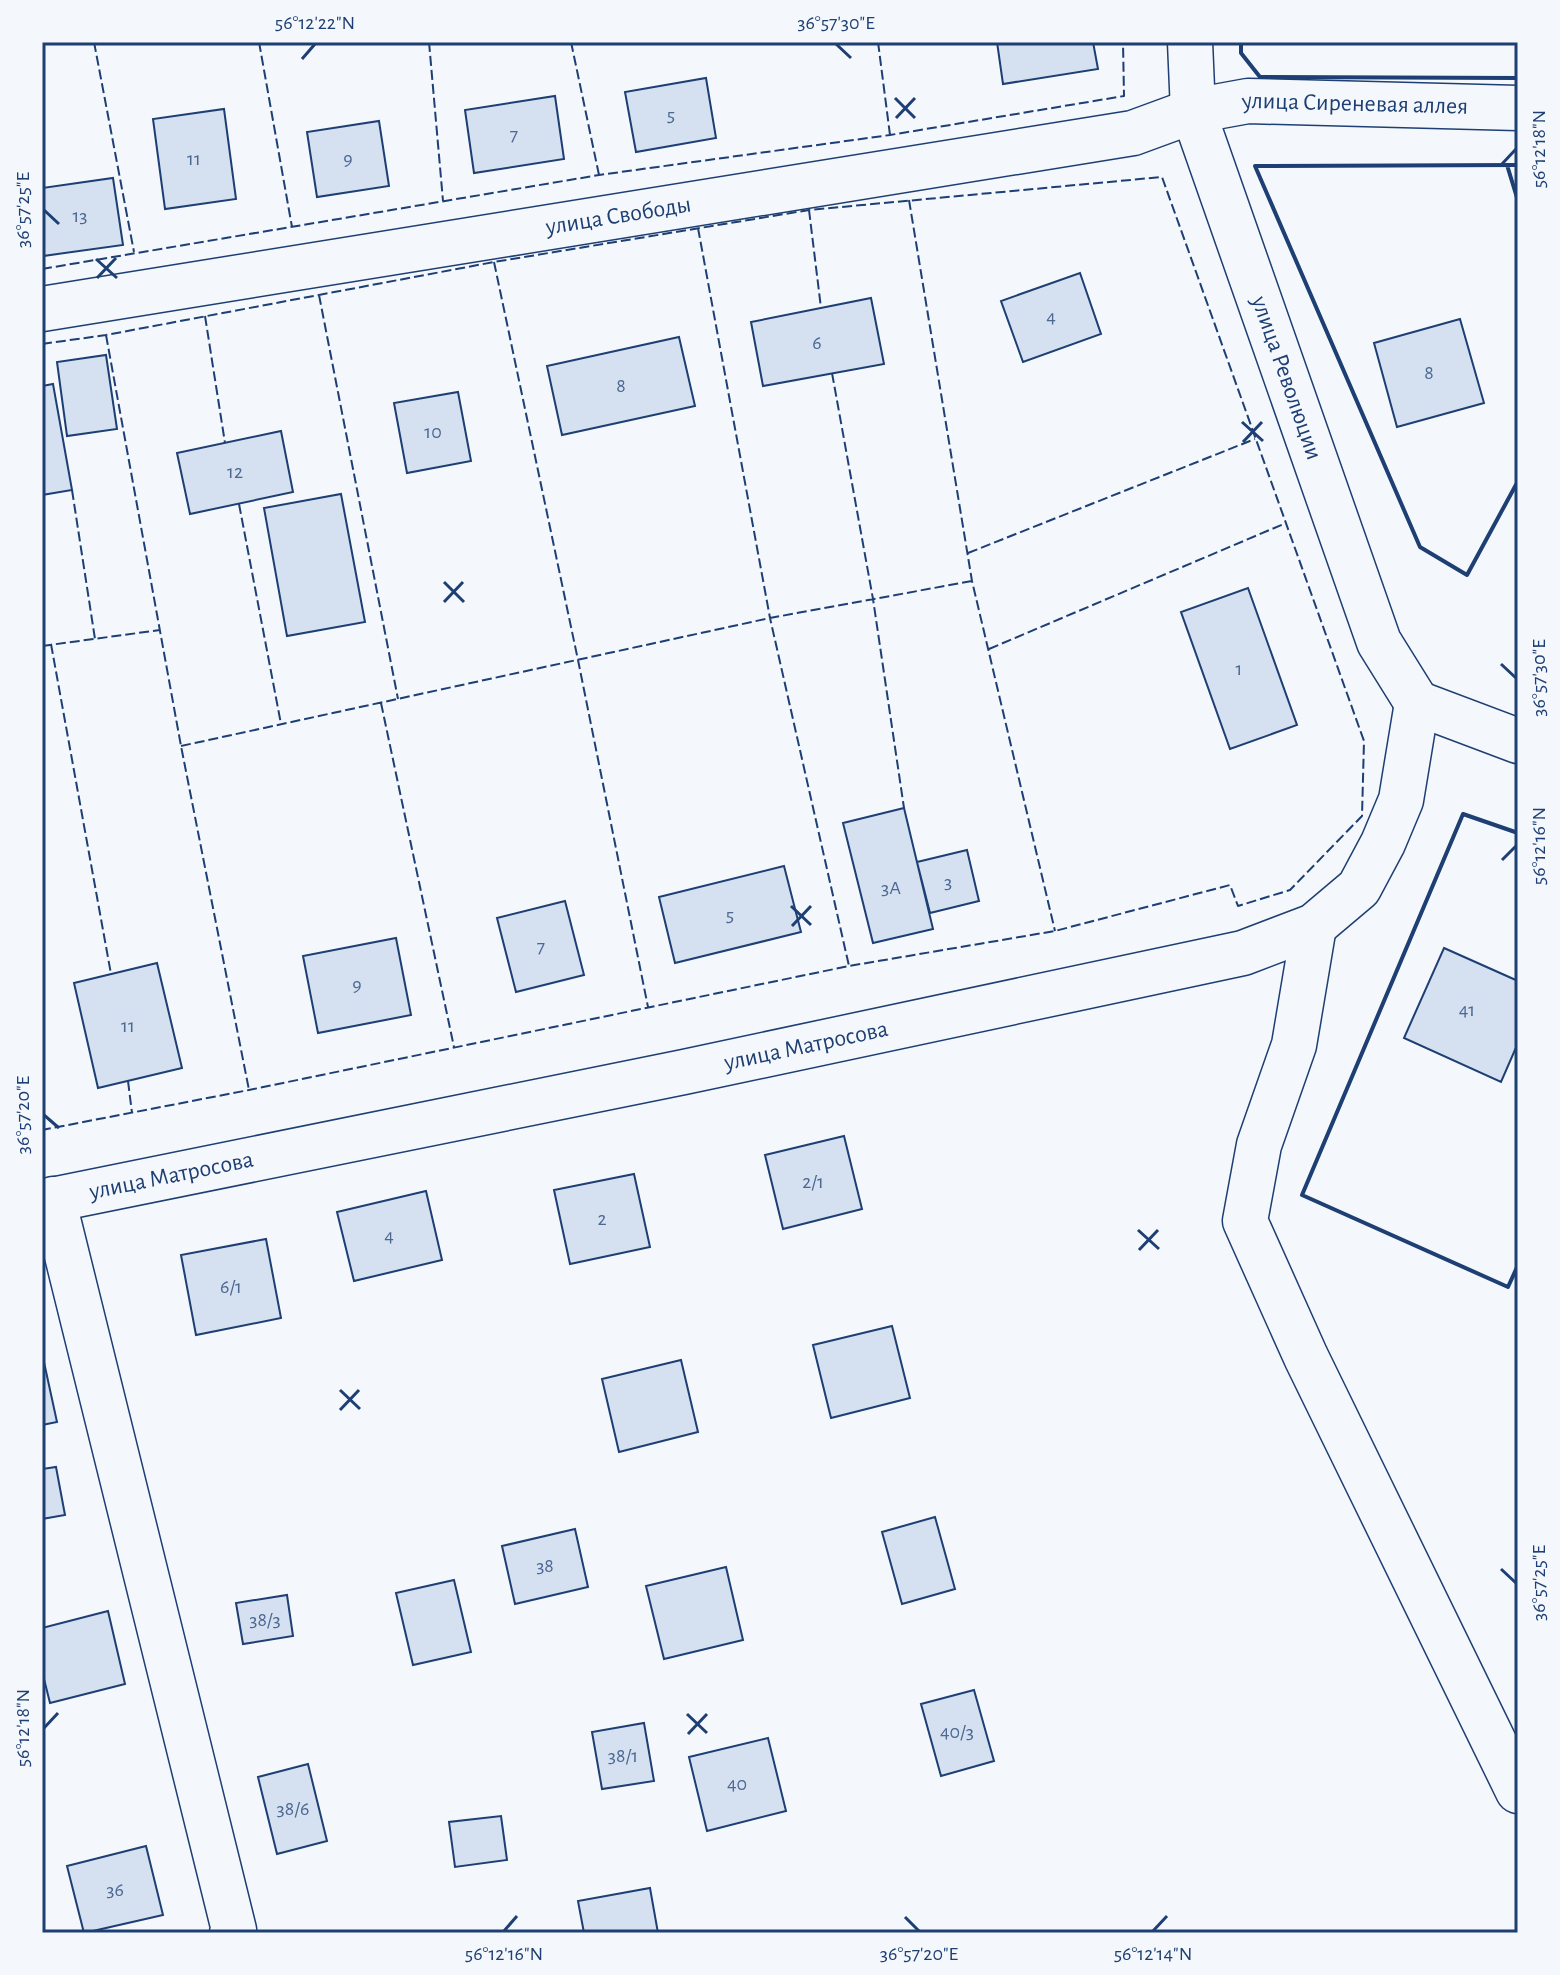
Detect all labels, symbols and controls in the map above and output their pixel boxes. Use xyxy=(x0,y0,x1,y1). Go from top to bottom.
text: 56°12'22"N xyxy=(275,13,355,33)
text: 36°57'30"E xyxy=(797,13,875,33)
street label: улица Сиреневая аллея xyxy=(1239,88,1469,119)
house number: 5 xyxy=(667,105,675,125)
text: 56°12'18"N xyxy=(1529,110,1549,188)
house number: 7 xyxy=(510,125,518,145)
house number: 11 xyxy=(187,149,201,169)
house number: 9 xyxy=(343,149,353,169)
text: 36°57'25"E xyxy=(13,172,33,248)
street label: улица Свободы xyxy=(543,192,693,240)
house number: 13 xyxy=(72,206,88,226)
street label: улица Революции xyxy=(1247,292,1326,463)
house number: 4 xyxy=(1046,307,1056,327)
house number: 6 xyxy=(812,333,822,353)
house number: 8 xyxy=(1424,363,1434,383)
house number: 8 xyxy=(616,376,626,396)
house number: 10 xyxy=(424,422,442,442)
house number: 12 xyxy=(227,462,243,482)
text: 36°57'30"E xyxy=(1529,639,1549,717)
house number: 1 xyxy=(1236,659,1242,679)
text: 56°12'16"N xyxy=(1529,807,1549,885)
house number: 3 xyxy=(944,872,952,892)
house number: 3А xyxy=(881,878,901,898)
house number: 5 xyxy=(726,905,734,925)
house number: 7 xyxy=(537,937,545,957)
house number: 9 xyxy=(352,975,362,995)
house number: 41 xyxy=(1459,1000,1475,1020)
house number: 11 xyxy=(121,1016,135,1036)
street label: улица Матросова xyxy=(721,1017,890,1075)
text: 36°57'20"E xyxy=(13,1075,33,1154)
street label: улица Матросова xyxy=(86,1147,256,1204)
house number: 2/1 xyxy=(802,1172,824,1192)
house number: 2 xyxy=(597,1209,607,1229)
house number: 4 xyxy=(384,1226,394,1246)
house number: 6/1 xyxy=(220,1277,242,1297)
text: 36°57'25"E xyxy=(1529,1545,1549,1621)
house number: 38 xyxy=(536,1556,554,1576)
house number: 38/3 xyxy=(249,1610,281,1630)
text: 56°12'18"N xyxy=(13,1689,33,1767)
house number: 40/3 xyxy=(940,1722,974,1742)
house number: 38/1 xyxy=(608,1746,638,1766)
house number: 40 xyxy=(727,1774,747,1794)
house number: 38/6 xyxy=(277,1799,309,1819)
house number: 36 xyxy=(106,1880,124,1900)
text: 56°12'16"N xyxy=(465,1944,543,1964)
text: 36°57'20"E xyxy=(880,1944,959,1964)
text: 56°12'14"N xyxy=(1114,1944,1192,1964)

